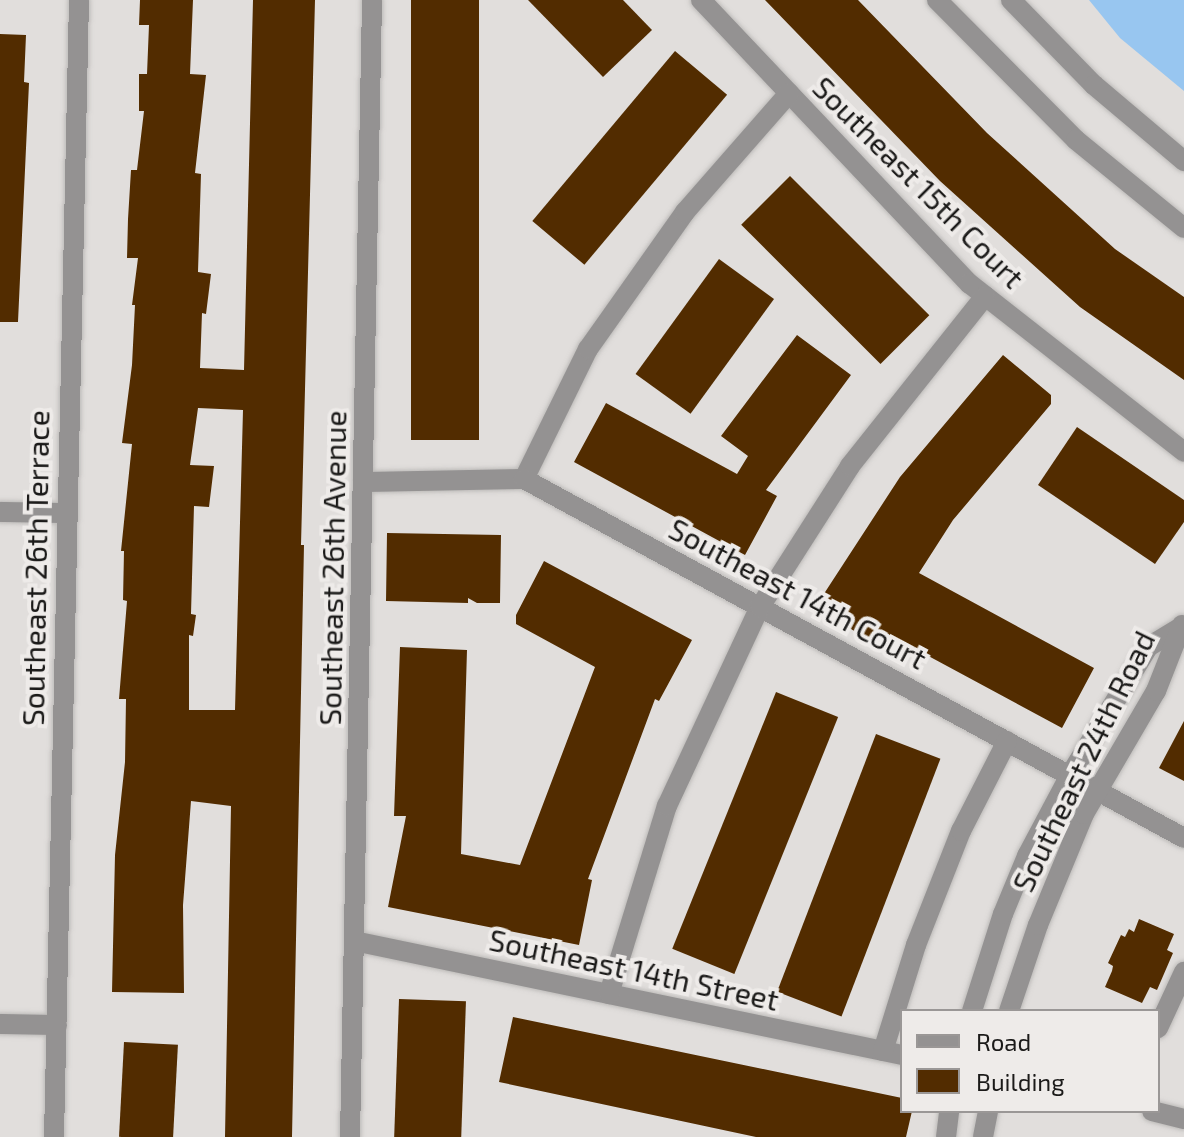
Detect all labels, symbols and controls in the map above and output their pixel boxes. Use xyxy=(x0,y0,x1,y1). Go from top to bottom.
street label: Southeast 15th Court xyxy=(806,69,1032,295)
street label: Southeast 26th Terrace xyxy=(14,409,56,727)
street label: Southeast 26th Avenue xyxy=(311,410,353,726)
street label: Southeast 14th Court xyxy=(663,510,933,676)
street label: Southeast 24th Road xyxy=(1004,625,1162,897)
street label: Southeast 14th Street xyxy=(486,921,782,1017)
legend xyxy=(900,1009,1160,1113)
text: Road xyxy=(976,1027,1031,1056)
text: Building xyxy=(976,1067,1065,1096)

